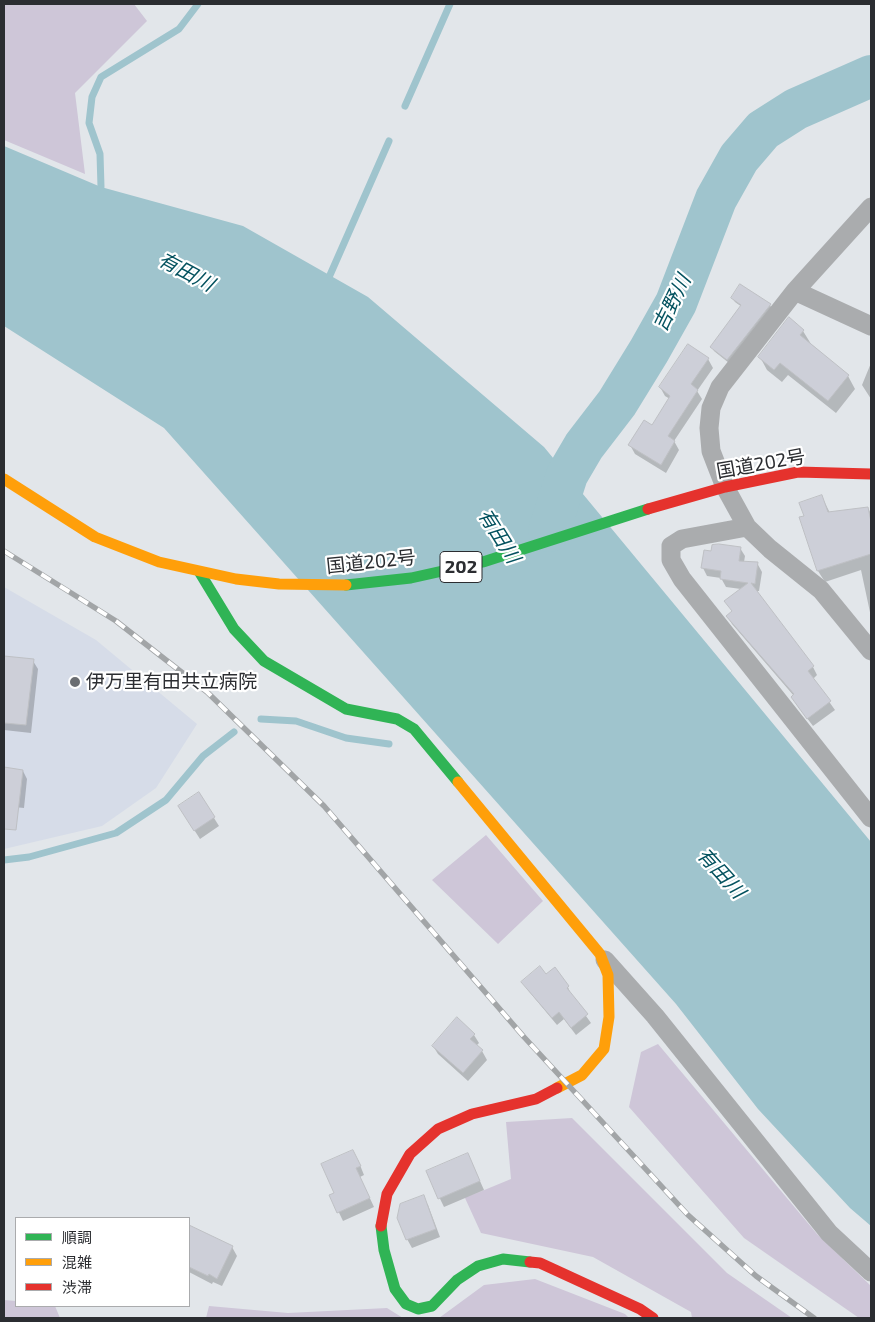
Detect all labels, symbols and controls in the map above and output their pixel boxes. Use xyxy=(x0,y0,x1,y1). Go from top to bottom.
water label: 有田川 xyxy=(154,247,218,297)
water label: 吉野川 xyxy=(648,271,696,335)
street label: 国道202号 xyxy=(715,445,807,483)
water label: 有田川 xyxy=(473,504,525,568)
street label: 国道202号 xyxy=(325,546,417,578)
road number: 202 xyxy=(440,552,482,582)
place label: 伊万里有田共立病院 xyxy=(86,671,257,693)
marker: 伊万里有田共立病院 xyxy=(68,675,82,689)
water label: 有田川 xyxy=(692,843,750,903)
legend xyxy=(15,1217,190,1307)
text: 順調 xyxy=(62,1228,92,1246)
text: 混雑 xyxy=(62,1253,92,1271)
text: 渋滞 xyxy=(62,1278,92,1296)

